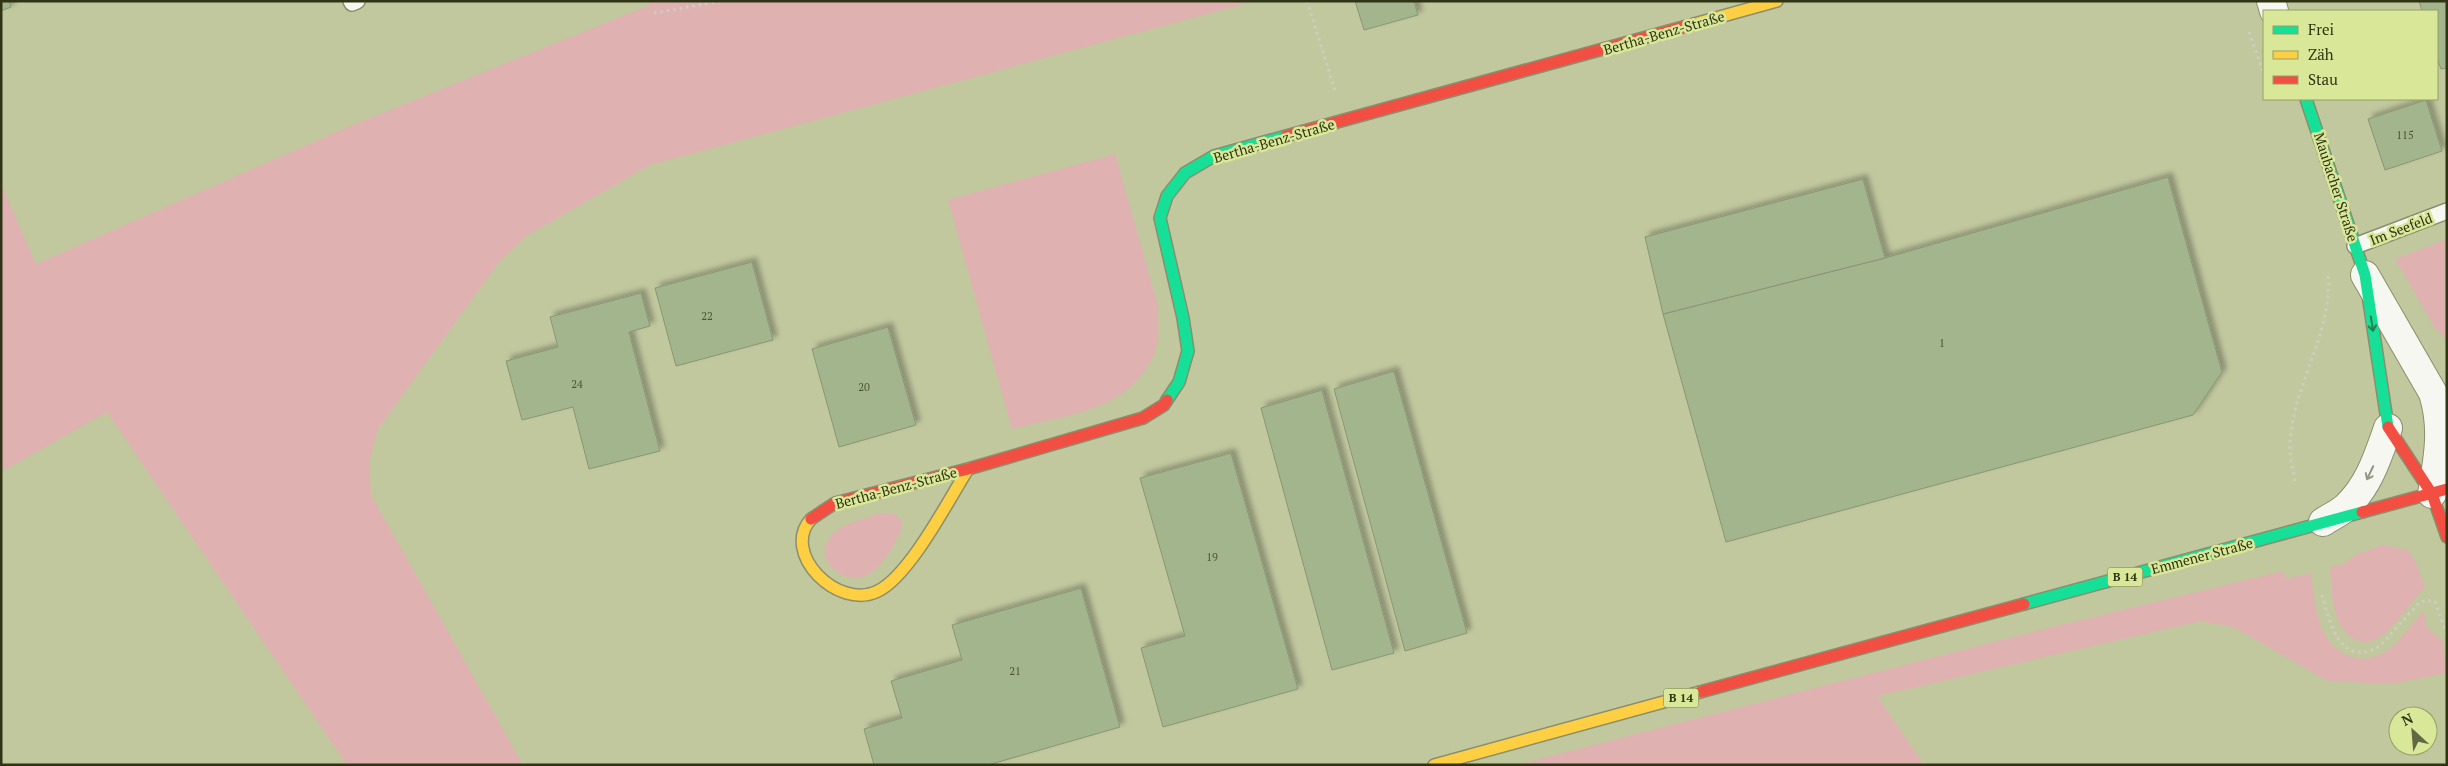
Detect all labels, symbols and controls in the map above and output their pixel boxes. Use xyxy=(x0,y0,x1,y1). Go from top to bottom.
street label: Bertha-Benz-Straße xyxy=(1601,6,1727,59)
legend xyxy=(2263,10,2438,100)
text: Frei xyxy=(2308,19,2334,39)
text: Zäh xyxy=(2308,44,2334,64)
text: Stau xyxy=(2308,69,2338,89)
street label: Bertha-Benz-Straße xyxy=(1211,114,1337,167)
house number: 115 xyxy=(2396,128,2414,142)
street label: Maubacher Straße xyxy=(2310,130,2363,244)
street label: Im Seefeld xyxy=(2367,208,2435,249)
house number: 22 xyxy=(701,309,713,323)
one-way arrow xyxy=(2368,315,2378,331)
house number: 1 xyxy=(1939,336,1945,350)
house number: 24 xyxy=(571,377,583,391)
house number: 20 xyxy=(858,380,870,394)
street label: Bertha-Benz-Straße xyxy=(833,462,959,513)
one-way arrow xyxy=(2365,465,2375,480)
street label: Emmener Straße xyxy=(2149,533,2255,578)
house number: 19 xyxy=(1206,550,1218,564)
road number: B 14 xyxy=(2108,568,2142,586)
house number: 21 xyxy=(1009,664,1021,678)
road number: B 14 xyxy=(1664,688,1698,708)
north arrow xyxy=(2388,706,2438,756)
text: N xyxy=(2398,708,2416,730)

